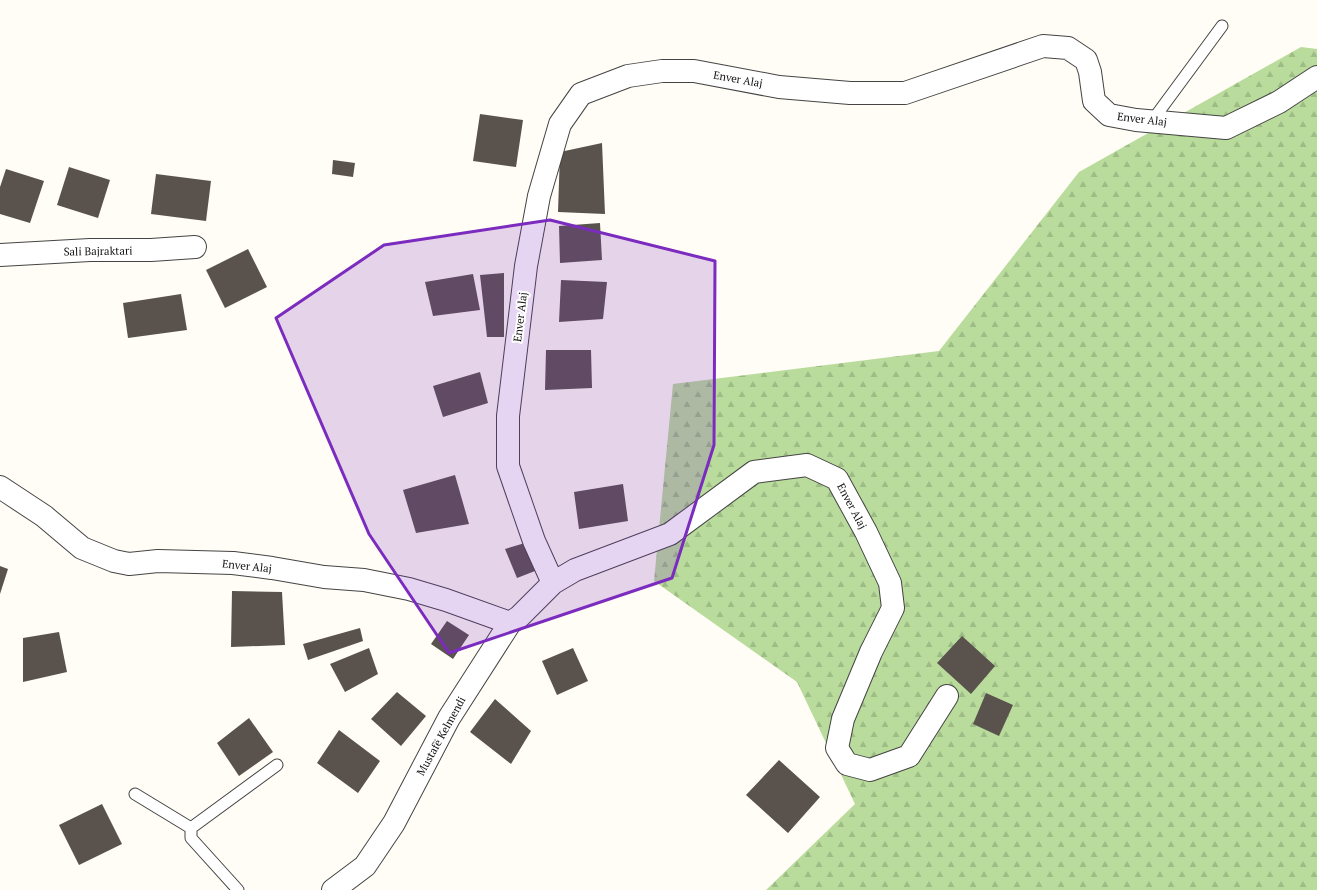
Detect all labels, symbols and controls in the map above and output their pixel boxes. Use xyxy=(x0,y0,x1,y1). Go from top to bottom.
street label: Enver Alaj xyxy=(712,68,764,90)
street label: Enver Alaj xyxy=(1116,109,1168,129)
street label: Sali Bajraktari xyxy=(63,243,133,259)
street label: Enver Alaj xyxy=(510,291,530,343)
street label: Enver Alaj xyxy=(834,481,870,531)
street label: Enver Alaj xyxy=(221,556,273,576)
street label: Mustafë Kelmendi xyxy=(413,694,469,778)

